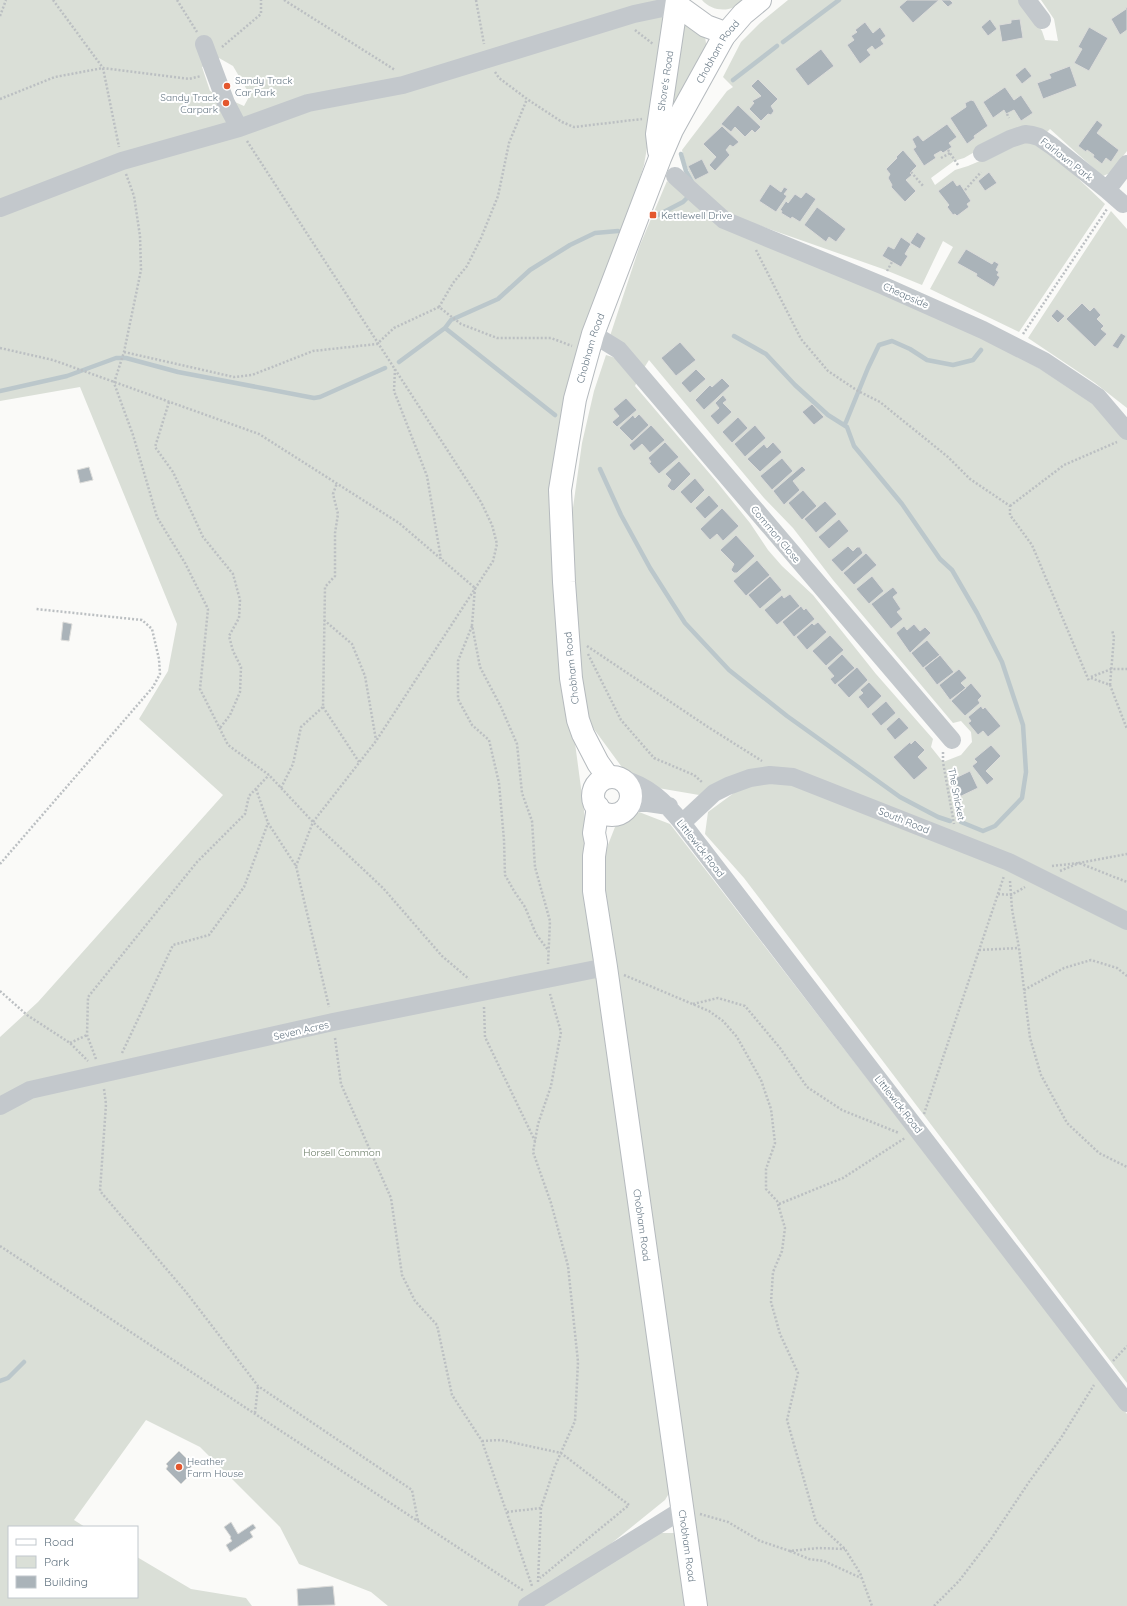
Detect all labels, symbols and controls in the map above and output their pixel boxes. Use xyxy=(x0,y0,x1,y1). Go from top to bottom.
street label: Chobham Road xyxy=(693,17,742,86)
street label: Shore's Road xyxy=(655,50,676,112)
place label: Sandy Track Car Park xyxy=(235,74,293,99)
marker: Sandy Track Car Park xyxy=(222,81,232,91)
place label: Sandy Track Carpark xyxy=(160,91,218,116)
marker: Sandy Track Carpark xyxy=(221,98,231,108)
street label: Fairlawn Park xyxy=(1038,135,1096,184)
place label: Kettlewell Drive xyxy=(661,209,733,222)
marker: Kettlewell Drive xyxy=(648,210,658,220)
street label: Cheapside xyxy=(881,280,931,311)
street label: Chobham Road xyxy=(574,311,607,385)
street label: Common Close xyxy=(748,503,803,566)
street label: Chobham Road xyxy=(561,631,582,705)
street label: The Snicket xyxy=(945,767,968,822)
street label: South Road xyxy=(876,804,931,837)
street label: Littlewick Road xyxy=(674,817,727,880)
street label: Seven Acres xyxy=(272,1018,330,1043)
street label: Littlewick Road xyxy=(872,1073,925,1136)
park label: Horsell Common xyxy=(303,1146,381,1159)
street label: Chobham Road xyxy=(630,1188,653,1262)
place label: Heather Farm House xyxy=(187,1455,244,1480)
marker: Heather Farm House xyxy=(174,1462,184,1472)
street label: Chobham Road xyxy=(675,1509,699,1583)
legend xyxy=(8,1526,138,1598)
text: Road xyxy=(44,1534,74,1549)
text: Park xyxy=(44,1554,69,1569)
text: Building xyxy=(44,1574,88,1589)

